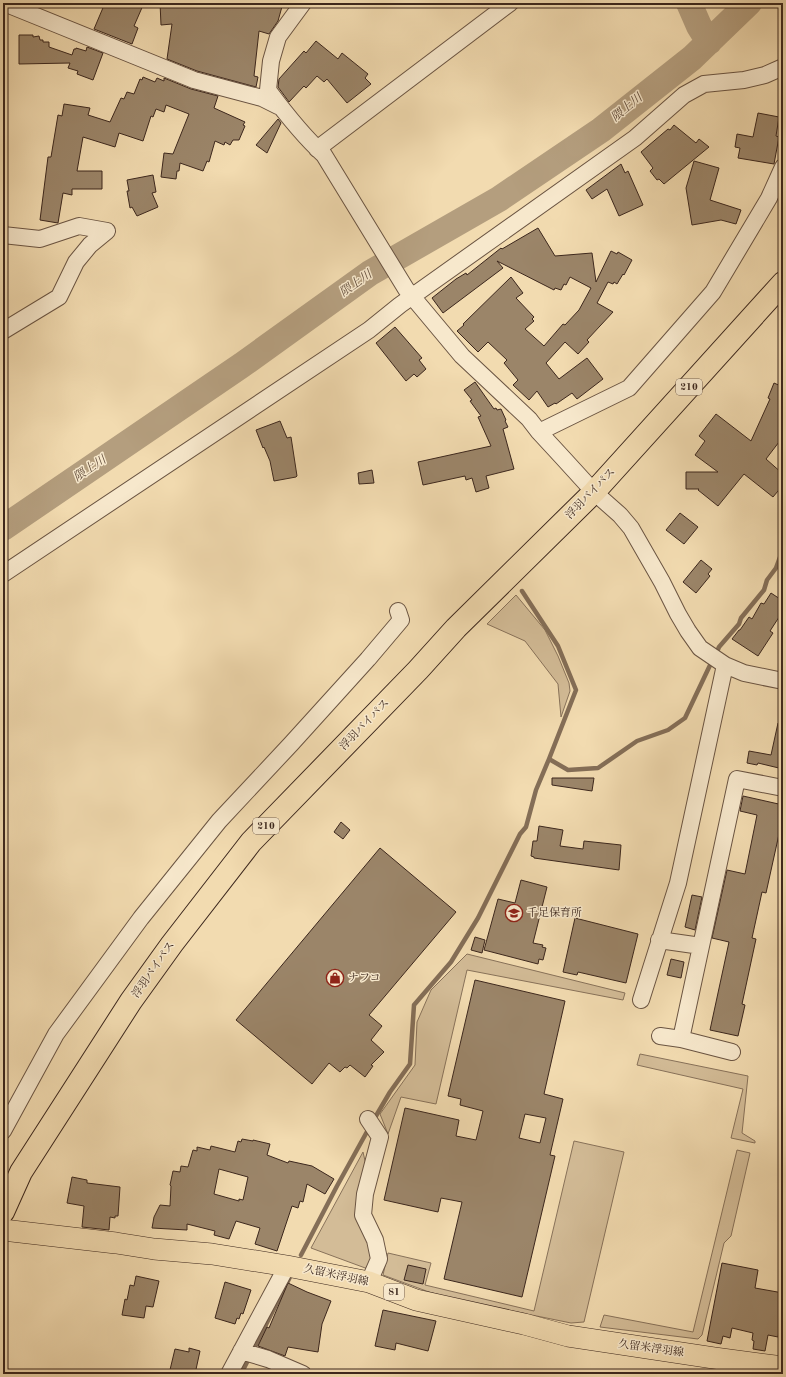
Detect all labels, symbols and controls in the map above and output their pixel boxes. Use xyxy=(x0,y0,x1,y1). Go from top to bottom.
water label: 隈上川 xyxy=(609,90,646,124)
water label: 隈上川 xyxy=(337,267,376,299)
road number: 210 xyxy=(676,379,702,395)
water label: 隈上川 xyxy=(71,452,110,484)
street label: 浮羽バイパス xyxy=(563,465,618,521)
street label: 浮羽バイパス xyxy=(337,696,392,752)
road number: 210 xyxy=(253,818,279,834)
school or university icon: 千足保育所 xyxy=(504,903,524,923)
place label: 千足保育所 xyxy=(527,906,582,919)
street label: 浮羽バイパス xyxy=(129,939,177,1000)
shop icon: ナフコ xyxy=(325,968,345,988)
place label: ナフコ xyxy=(348,972,380,984)
street label: 久留米浮羽線 xyxy=(303,1262,370,1288)
road number: 81 xyxy=(384,1284,404,1300)
street label: 久留米浮羽線 xyxy=(618,1337,685,1359)

